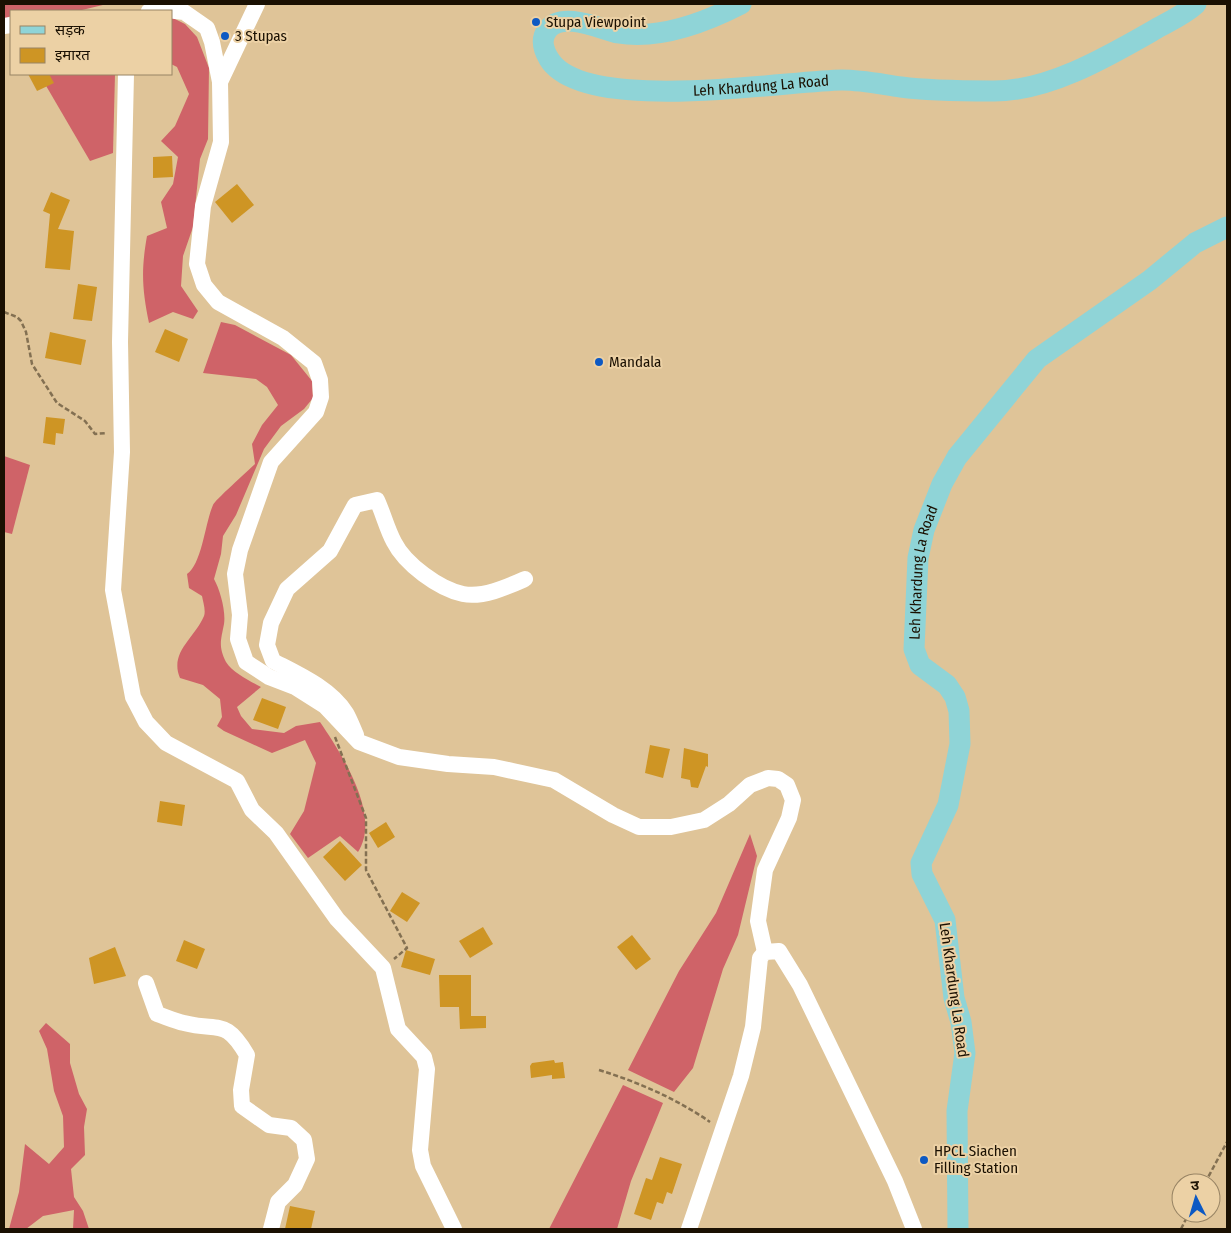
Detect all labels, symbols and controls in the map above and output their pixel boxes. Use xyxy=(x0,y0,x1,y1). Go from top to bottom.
legend xyxy=(10,10,172,75)
place label: Stupa Viewpoint xyxy=(546,13,646,31)
marker: Stupa Viewpoint xyxy=(530,16,542,28)
text: सड़क xyxy=(55,21,85,39)
place label: 3 Stupas xyxy=(235,27,287,45)
marker: 3 Stupas xyxy=(219,30,231,42)
text: इमारत xyxy=(55,46,90,64)
street label: Leh Khardung La Road xyxy=(693,72,830,100)
place label: Mandala xyxy=(609,353,661,371)
marker: Mandala xyxy=(593,356,605,368)
street label: Leh Khardung La Road xyxy=(905,503,942,640)
street label: Leh Khardung La Road xyxy=(936,921,972,1059)
place label: HPCL Siachen Filling Station xyxy=(934,1142,1018,1177)
marker: HPCL Siachen Filling Station xyxy=(918,1154,930,1166)
north arrow xyxy=(1171,1173,1221,1223)
text: उ xyxy=(1190,1177,1201,1194)

